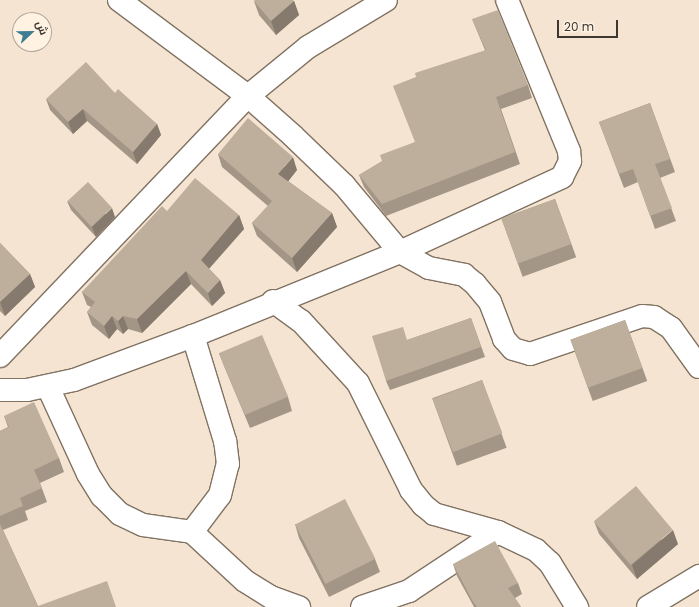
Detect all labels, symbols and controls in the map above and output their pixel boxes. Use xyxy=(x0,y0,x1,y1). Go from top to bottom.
north arrow xyxy=(12,12,52,52)
scale bar xyxy=(559,12,620,38)
text: ش xyxy=(32,18,52,37)
text: 20 m xyxy=(564,18,594,35)

